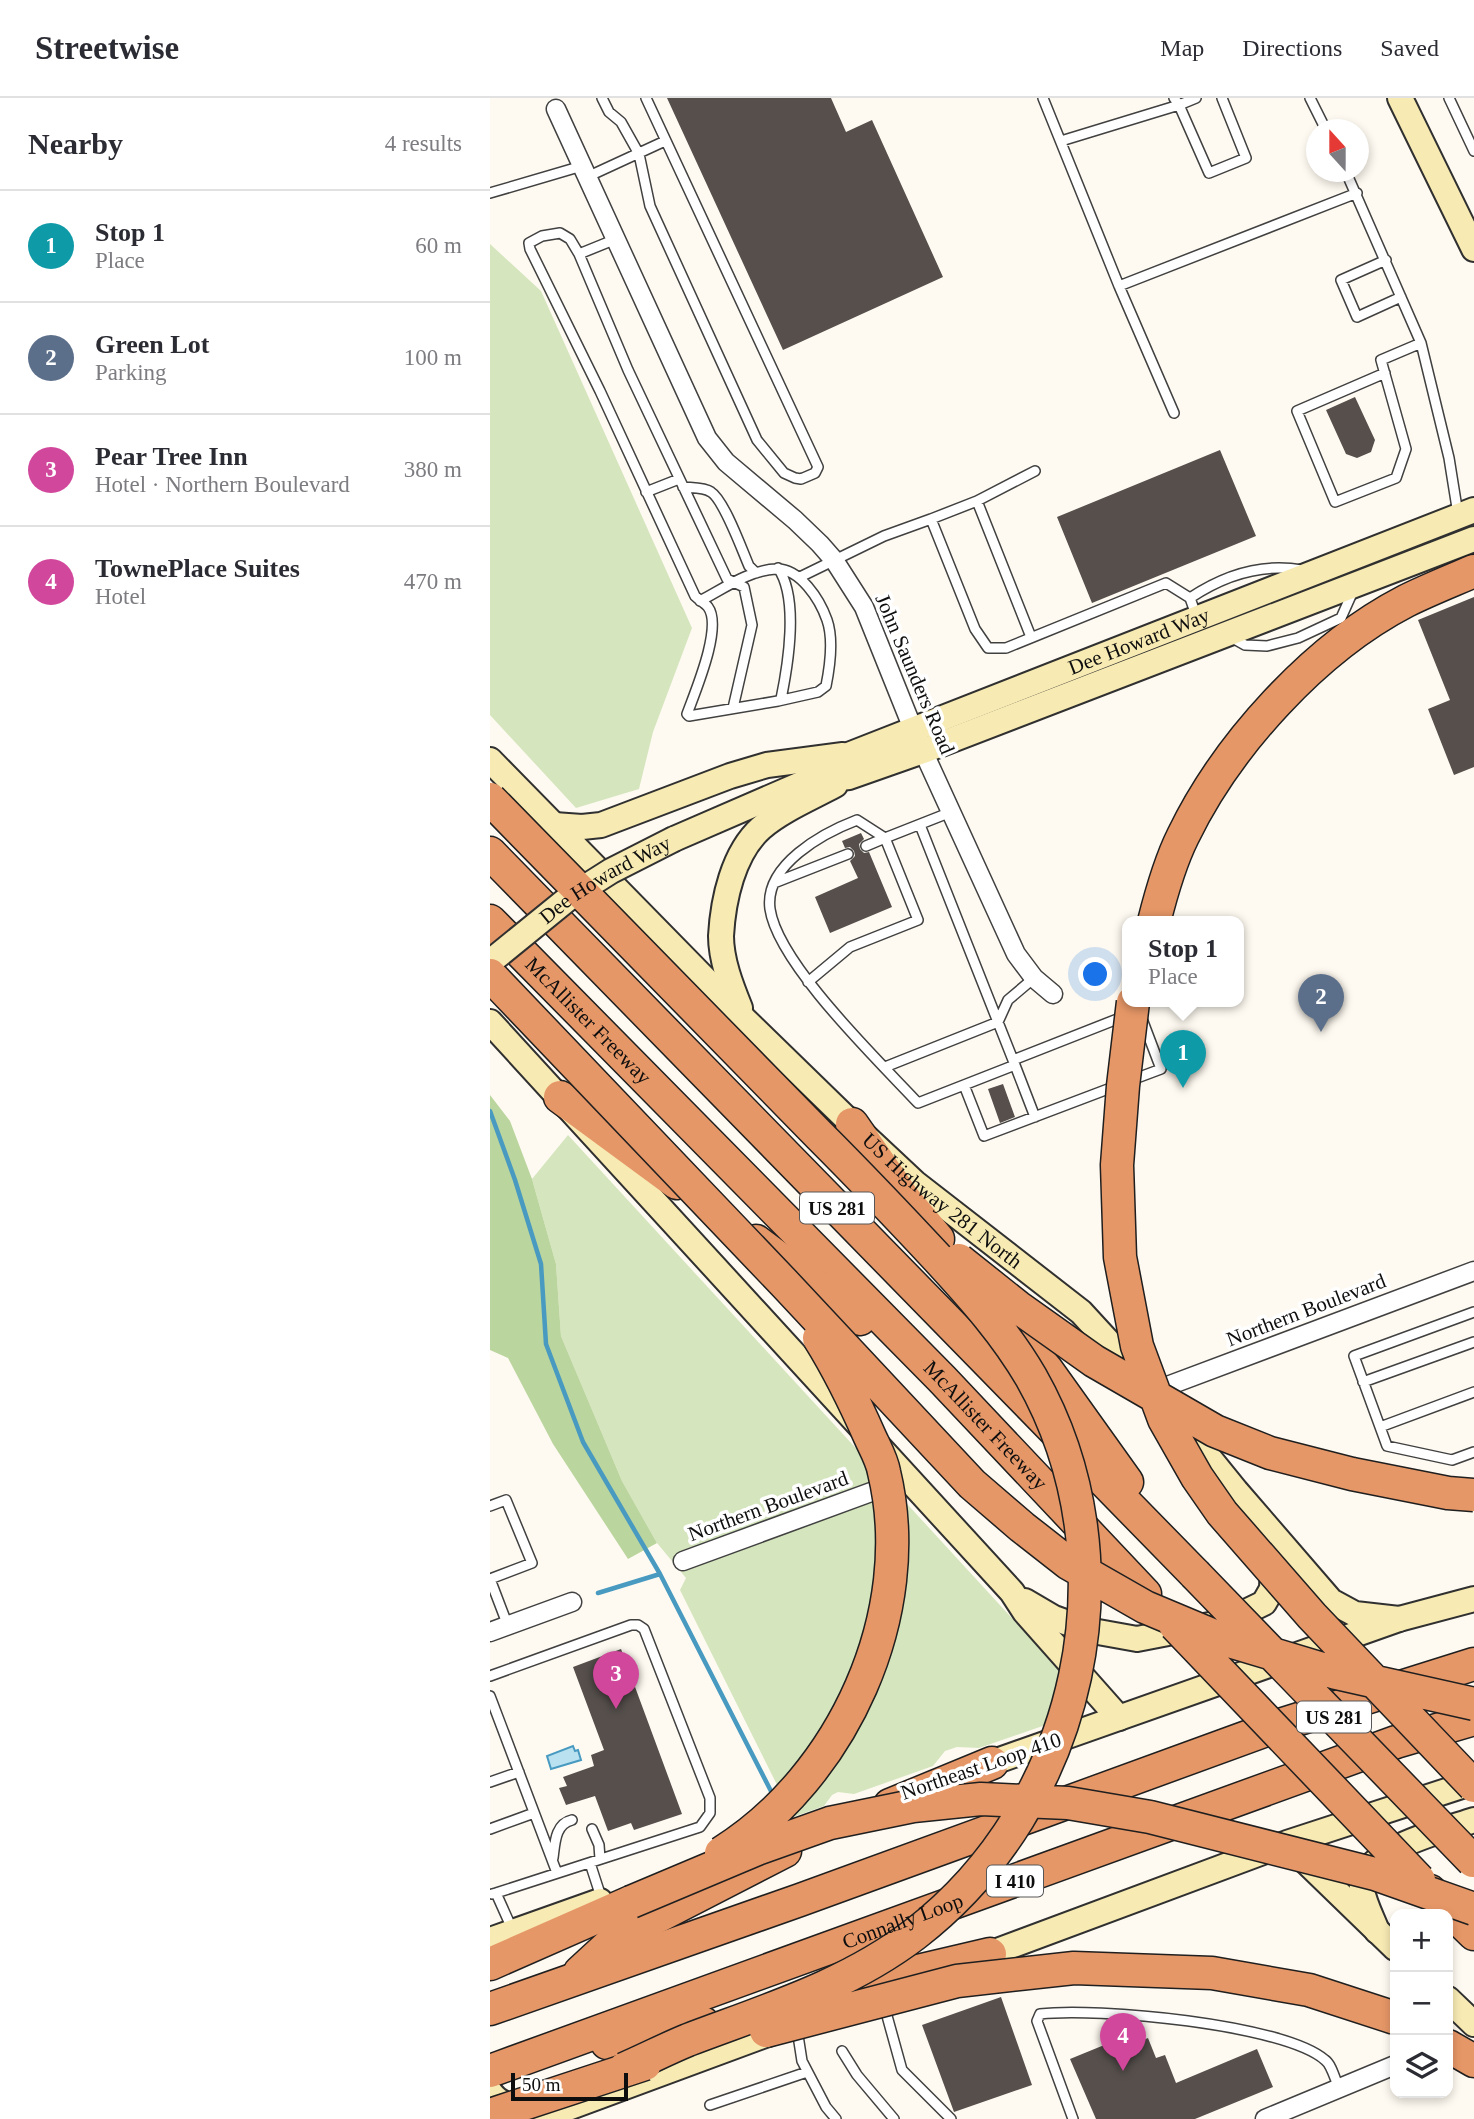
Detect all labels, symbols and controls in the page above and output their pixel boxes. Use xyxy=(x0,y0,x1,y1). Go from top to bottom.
text: Streetwise xyxy=(35,30,179,66)
text: Map xyxy=(1160,35,1204,61)
text: Directions xyxy=(1242,35,1342,61)
text: Saved xyxy=(1380,35,1439,61)
north arrow xyxy=(1306,119,1369,182)
text: Nearby xyxy=(28,127,123,160)
text: 4 results xyxy=(385,131,462,156)
text: Stop 1 xyxy=(95,218,165,247)
text: 1 xyxy=(45,233,57,258)
text: 60 m xyxy=(415,233,462,258)
text: Place xyxy=(95,248,145,273)
text: Green Lot xyxy=(95,330,209,359)
text: 2 xyxy=(45,345,57,370)
text: 100 m xyxy=(404,345,462,370)
text: Parking xyxy=(95,360,167,385)
text: Pear Tree Inn xyxy=(95,442,248,471)
text: 3 xyxy=(45,457,57,482)
text: 380 m xyxy=(404,457,462,482)
text: Hotel · Northern Boulevard xyxy=(95,472,350,497)
text: TownePlace Suites xyxy=(95,554,300,583)
text: 4 xyxy=(45,569,57,594)
text: 470 m xyxy=(404,569,462,594)
text: Hotel xyxy=(95,584,146,609)
street label: John Saunders Road xyxy=(870,590,960,758)
street label: Dee Howard Way xyxy=(1065,603,1213,680)
street label: Dee Howard Way xyxy=(535,831,675,929)
popup xyxy=(1122,916,1244,1007)
text: Stop 1 xyxy=(1148,934,1218,963)
street label: McAllister Freeway xyxy=(521,952,656,1089)
your location xyxy=(1078,957,1112,991)
text: Place xyxy=(1148,964,1198,989)
pin: 2 xyxy=(1298,974,1344,1032)
pin: 1 xyxy=(1160,1030,1206,1088)
street label: US Highway 281 North xyxy=(857,1128,1027,1274)
road number: US 281 xyxy=(800,1192,874,1224)
street label: Northern Boulevard xyxy=(1223,1268,1389,1351)
street label: McAllister Freeway xyxy=(919,1356,1053,1495)
street label: Northern Boulevard xyxy=(685,1466,852,1546)
pin: 3 xyxy=(593,1651,639,1709)
road number: US 281 xyxy=(1297,1702,1371,1732)
street label: Northeast Loop 410 xyxy=(898,1727,1064,1805)
road number: I 410 xyxy=(987,1866,1043,1896)
street label: Connally Loop xyxy=(839,1888,966,1954)
map controls xyxy=(1390,1909,1453,2098)
button: + xyxy=(1390,1909,1453,1972)
button: − xyxy=(1390,1972,1453,2035)
pin: 4 xyxy=(1100,2013,1146,2071)
button: layers xyxy=(1390,2035,1453,2098)
scale bar xyxy=(511,2070,628,2102)
text: 50 m xyxy=(522,2074,561,2095)

